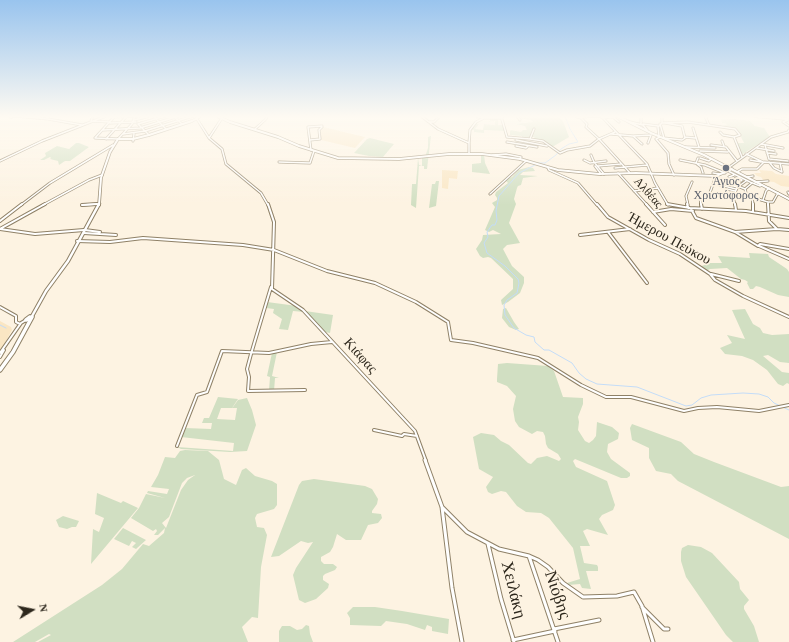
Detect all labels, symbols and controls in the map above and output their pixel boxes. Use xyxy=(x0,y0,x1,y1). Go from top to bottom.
marker: Άγιος Χριστόφορος xyxy=(721,163,731,173)
street label: Αλθέας xyxy=(631,175,665,211)
place label: Άγιος Χριστόφορος xyxy=(694,175,758,203)
street label: Ήμερου Πεύκου xyxy=(624,209,714,269)
street label: Κιάφας xyxy=(340,335,380,377)
street label: Χειλάκη xyxy=(496,559,530,621)
street label: Νιόβης xyxy=(539,568,575,622)
north arrow xyxy=(12,590,52,630)
text: N xyxy=(37,603,50,613)

